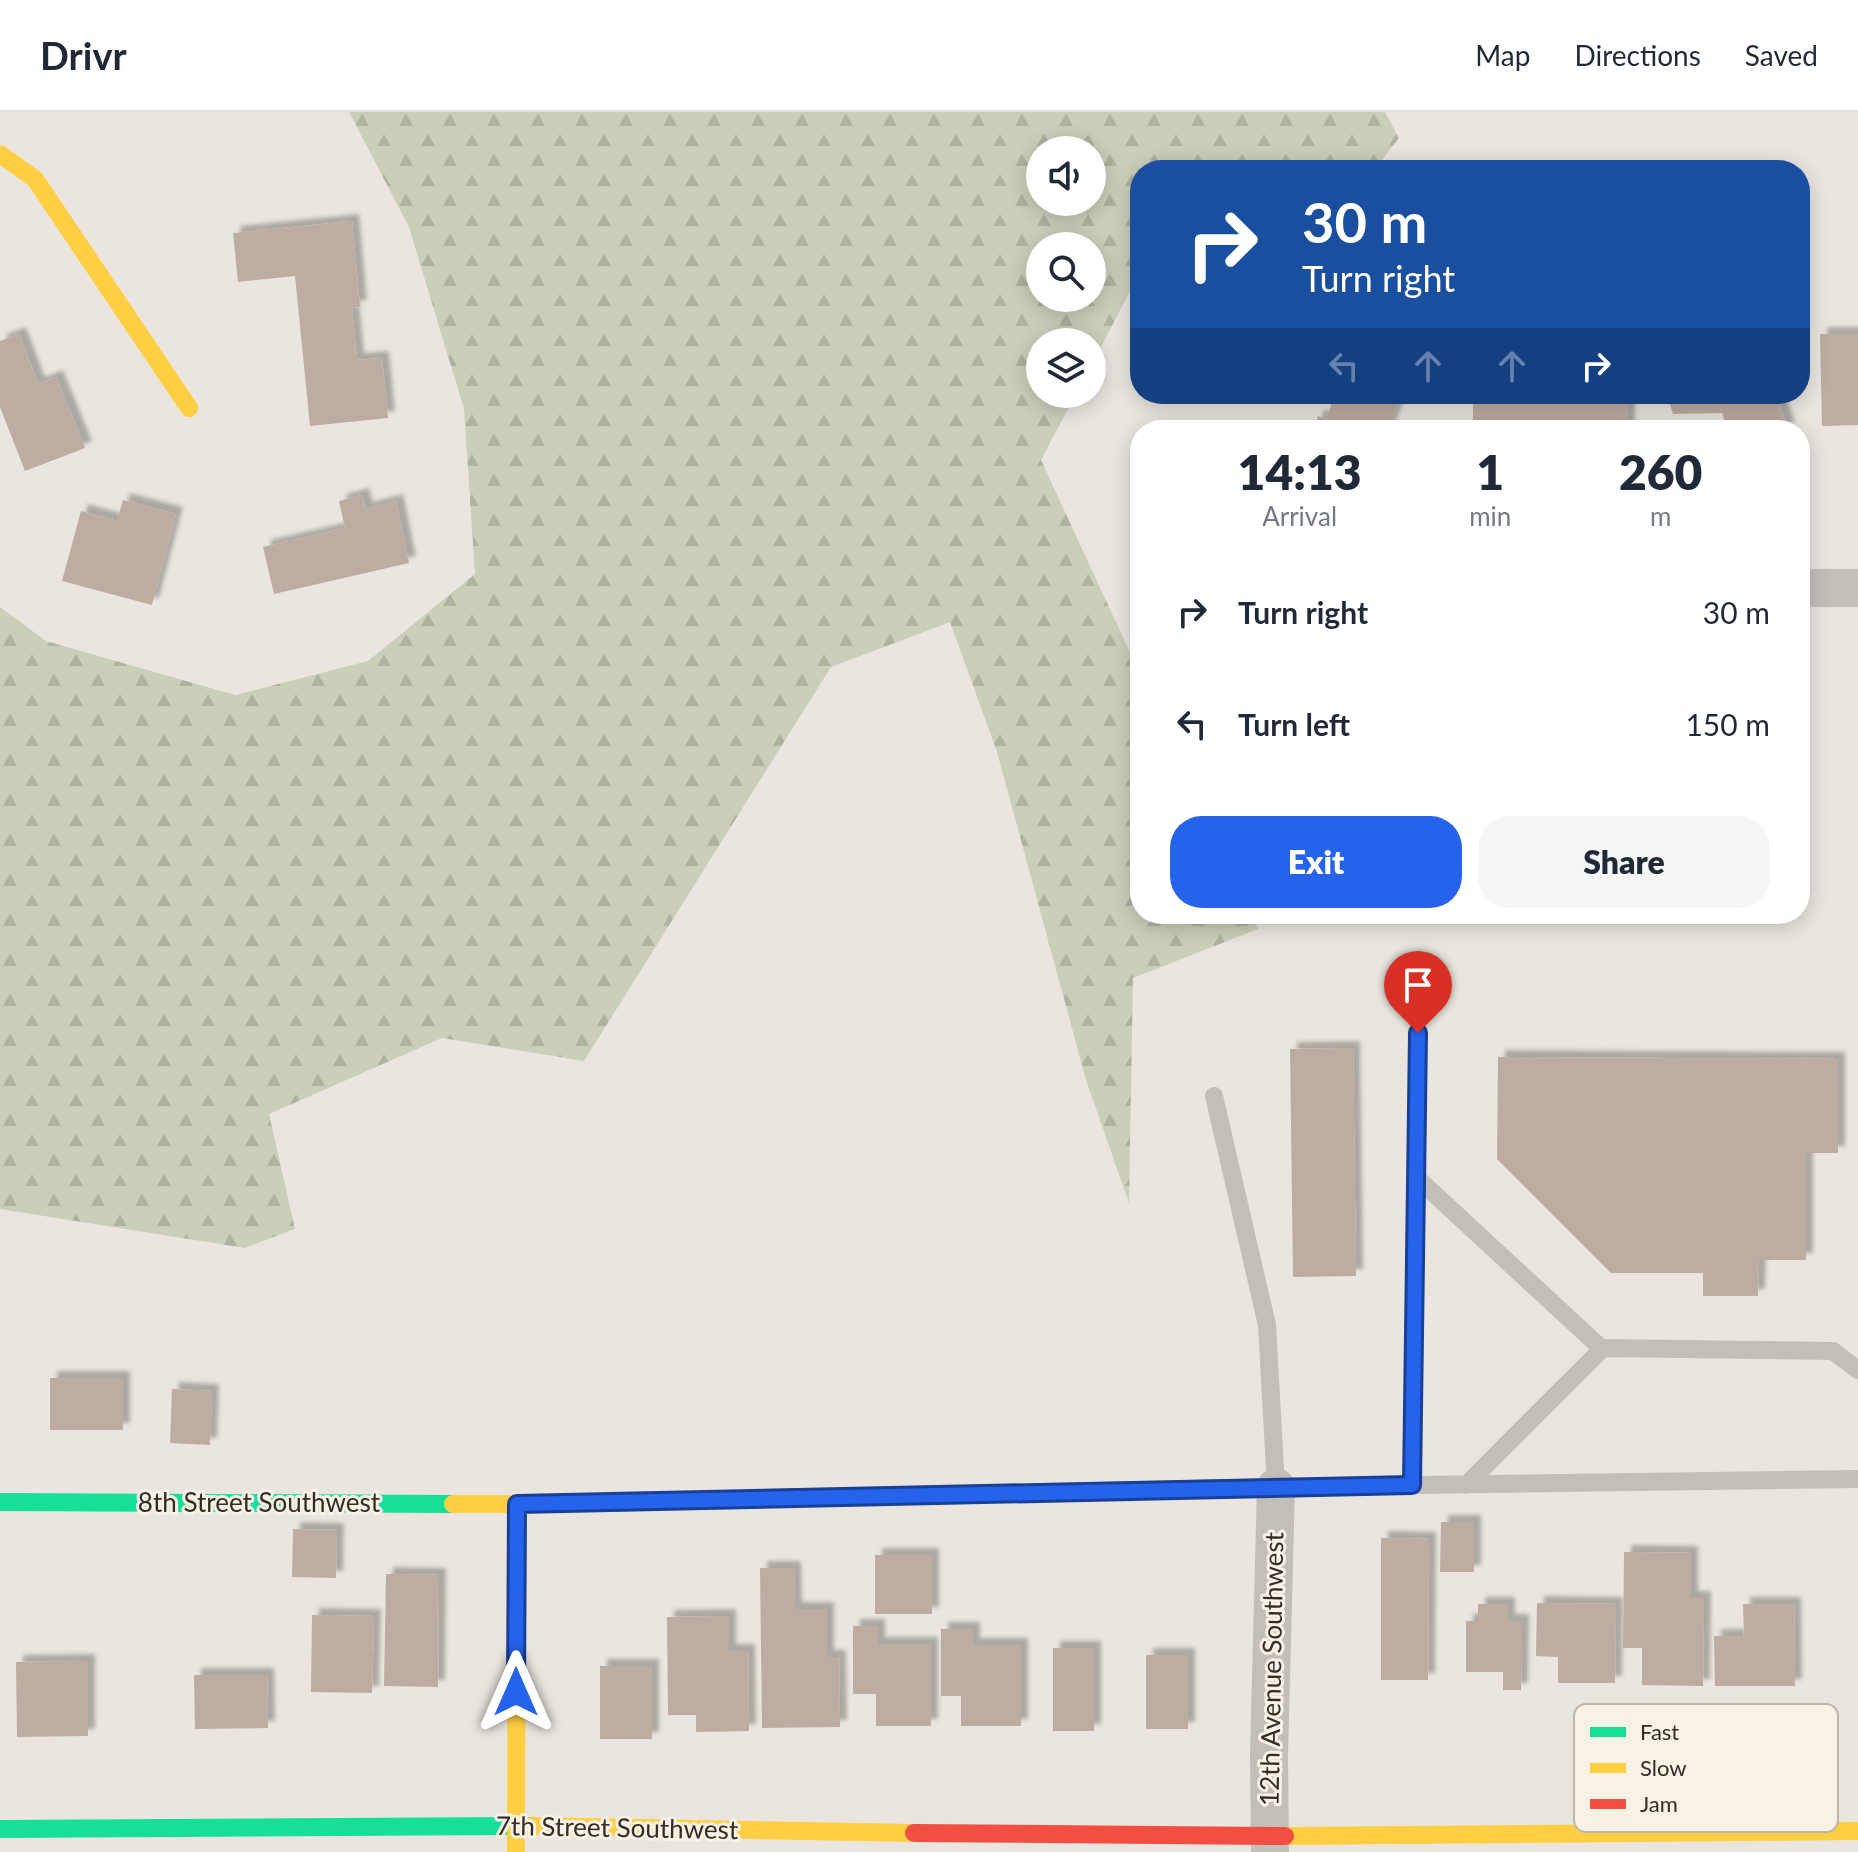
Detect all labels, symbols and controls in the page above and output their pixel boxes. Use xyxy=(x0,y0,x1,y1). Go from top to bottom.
text: Drivr xyxy=(40,32,127,78)
text: Map xyxy=(1475,38,1530,72)
text: Directions xyxy=(1574,38,1701,72)
text: Saved xyxy=(1745,38,1818,72)
map controls xyxy=(1026,136,1106,408)
button: sound xyxy=(1026,136,1106,216)
text: 30 m xyxy=(1302,188,1427,255)
icon: right xyxy=(1170,192,1274,296)
button: search xyxy=(1026,232,1106,312)
text: Turn right xyxy=(1302,256,1455,300)
button: layers xyxy=(1026,328,1106,408)
icon: left xyxy=(1322,344,1366,388)
icon: ahead xyxy=(1406,344,1450,388)
icon: ahead xyxy=(1490,344,1534,388)
icon: right xyxy=(1574,344,1618,388)
text: 14:13 xyxy=(1238,443,1362,500)
text: 1 xyxy=(1476,443,1504,500)
text: 260 xyxy=(1619,443,1702,500)
text: Arrival xyxy=(1262,500,1337,532)
text: min xyxy=(1469,500,1511,532)
text: m xyxy=(1650,500,1671,532)
icon: right xyxy=(1170,590,1214,634)
text: Turn right xyxy=(1238,594,1368,630)
text: 30 m xyxy=(1703,594,1770,630)
icon: left xyxy=(1170,702,1214,746)
text: Turn left xyxy=(1238,706,1350,742)
text: 150 m xyxy=(1685,706,1770,742)
button: Exit xyxy=(1170,816,1462,908)
button: Share xyxy=(1478,816,1770,908)
pin xyxy=(1384,951,1452,1033)
icon: arrive xyxy=(1396,963,1440,1007)
street label: 8th Street Southwest xyxy=(138,1486,381,1518)
street label: 12th Avenue Southwest xyxy=(1253,1531,1289,1806)
position arrow xyxy=(474,1650,558,1734)
legend xyxy=(1574,1704,1838,1832)
text: Fast xyxy=(1640,1718,1679,1745)
text: Slow xyxy=(1640,1754,1687,1781)
text: Jam xyxy=(1640,1790,1678,1817)
street label: 7th Street Southwest xyxy=(496,1809,739,1845)

